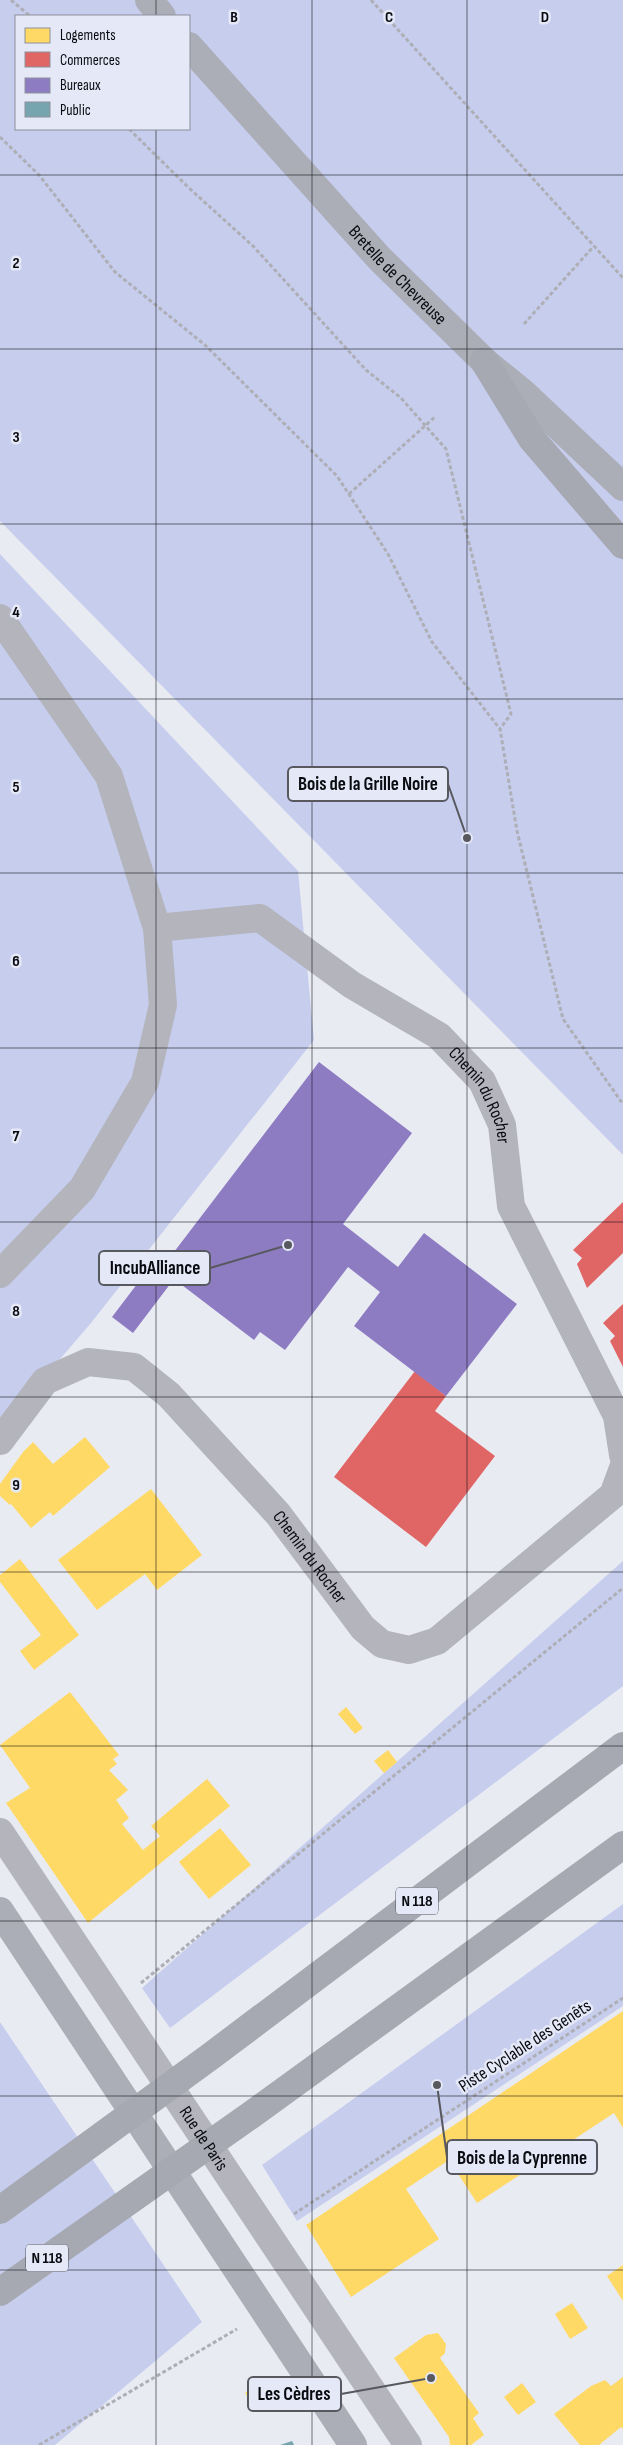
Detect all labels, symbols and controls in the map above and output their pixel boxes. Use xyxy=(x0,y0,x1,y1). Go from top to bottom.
text: B xyxy=(230,8,238,27)
text: C xyxy=(385,8,393,27)
text: D xyxy=(541,8,549,27)
legend xyxy=(15,15,190,130)
text: Logements xyxy=(60,26,116,45)
text: Commerces xyxy=(60,51,120,70)
text: Bureaux xyxy=(60,76,101,95)
text: Public xyxy=(60,101,91,120)
street label: Bretelle de Chevreuse xyxy=(344,221,451,329)
text: 2 xyxy=(12,254,20,273)
text: 3 xyxy=(12,428,20,447)
text: 4 xyxy=(12,603,20,622)
callout: Bois de la Grille Noire xyxy=(288,767,448,801)
text: Bois de la Grille Noire xyxy=(298,773,438,796)
text: 5 xyxy=(12,778,20,797)
text: 6 xyxy=(12,952,20,971)
street label: Chemin du Rocher xyxy=(444,1042,514,1144)
text: 7 xyxy=(13,1127,20,1146)
callout: IncubAlliance xyxy=(99,1251,210,1285)
text: IncubAlliance xyxy=(110,1257,200,1280)
text: 8 xyxy=(12,1302,20,1321)
text: 9 xyxy=(12,1476,20,1495)
street label: Chemin du Rocher xyxy=(269,1507,351,1607)
road number: N 118 xyxy=(396,1888,438,1914)
street label: Piste Cyclable des Genêts xyxy=(455,1995,595,2097)
street label: Rue de Paris xyxy=(175,2102,233,2175)
callout: Bois de la Cyprenne xyxy=(447,2140,597,2174)
text: Bois de la Cyprenne xyxy=(457,2147,587,2170)
road number: N 118 xyxy=(26,2244,68,2272)
callout: Les Cèdres xyxy=(248,2377,341,2411)
text: Les Cèdres xyxy=(258,2383,330,2406)

